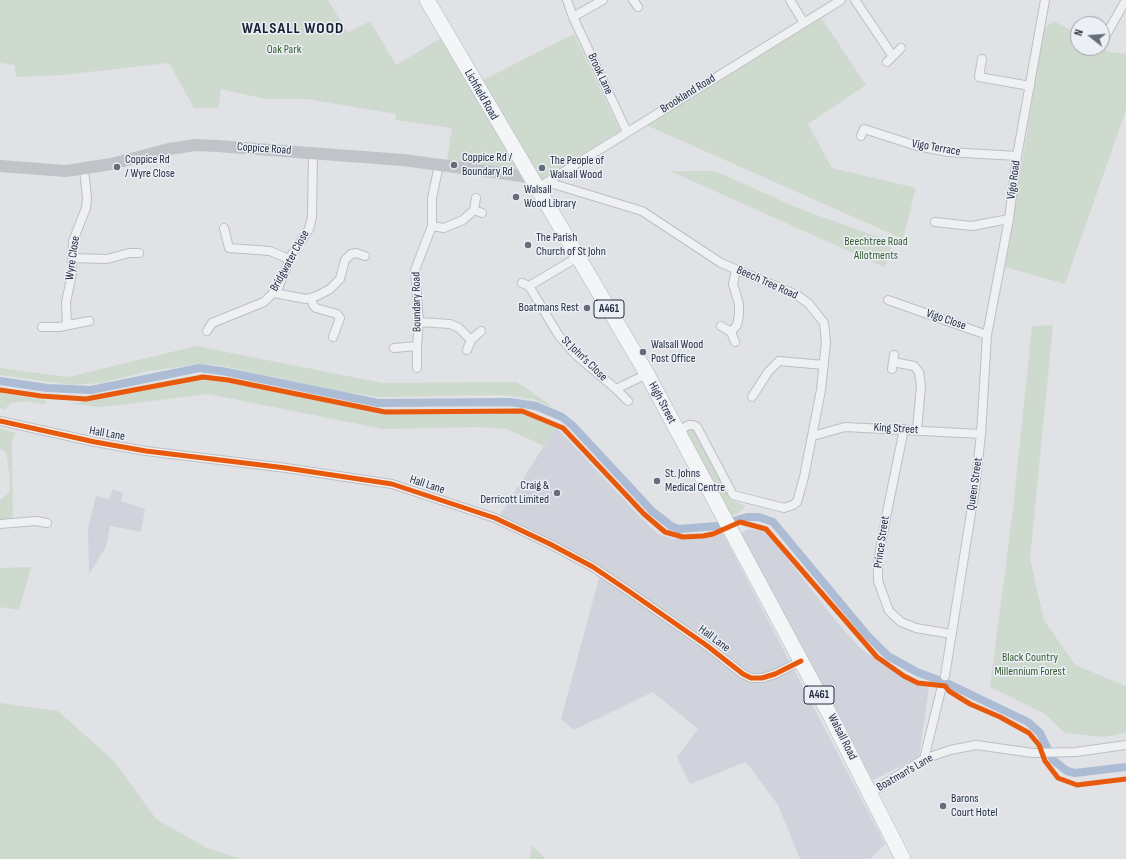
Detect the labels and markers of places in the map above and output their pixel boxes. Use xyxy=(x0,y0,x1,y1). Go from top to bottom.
place label: Coppice Rd / Boundary Rd xyxy=(462,151,513,179)
place label: Coppice Rd / Wyre Close xyxy=(125,153,175,181)
place label: The People of Walsall Wood xyxy=(550,154,604,182)
marker: Coppice Rd / Boundary Rd xyxy=(449,160,459,170)
marker: Coppice Rd / Wyre Close xyxy=(112,162,122,172)
marker: The People of Walsall Wood xyxy=(537,163,547,173)
place label: Walsall Wood Library xyxy=(524,183,576,211)
marker: Walsall Wood Library xyxy=(511,192,521,202)
place label: The Parish Church of St John xyxy=(536,231,606,259)
marker: The Parish Church of St John xyxy=(523,240,533,250)
place label: Boatmans Rest xyxy=(519,301,579,315)
marker: Boatmans Rest xyxy=(582,303,592,313)
place label: Walsall Wood Post Office xyxy=(651,338,703,366)
marker: Walsall Wood Post Office xyxy=(638,347,648,357)
place label: St. Johns Medical Centre xyxy=(665,467,725,495)
marker: St. Johns Medical Centre xyxy=(652,476,662,486)
place label: Craig & Derricott Limited xyxy=(480,479,549,507)
marker: Craig & Derricott Limited xyxy=(552,488,562,498)
place label: Barons Court Hotel xyxy=(951,792,998,820)
marker: Barons Court Hotel xyxy=(938,801,948,811)

